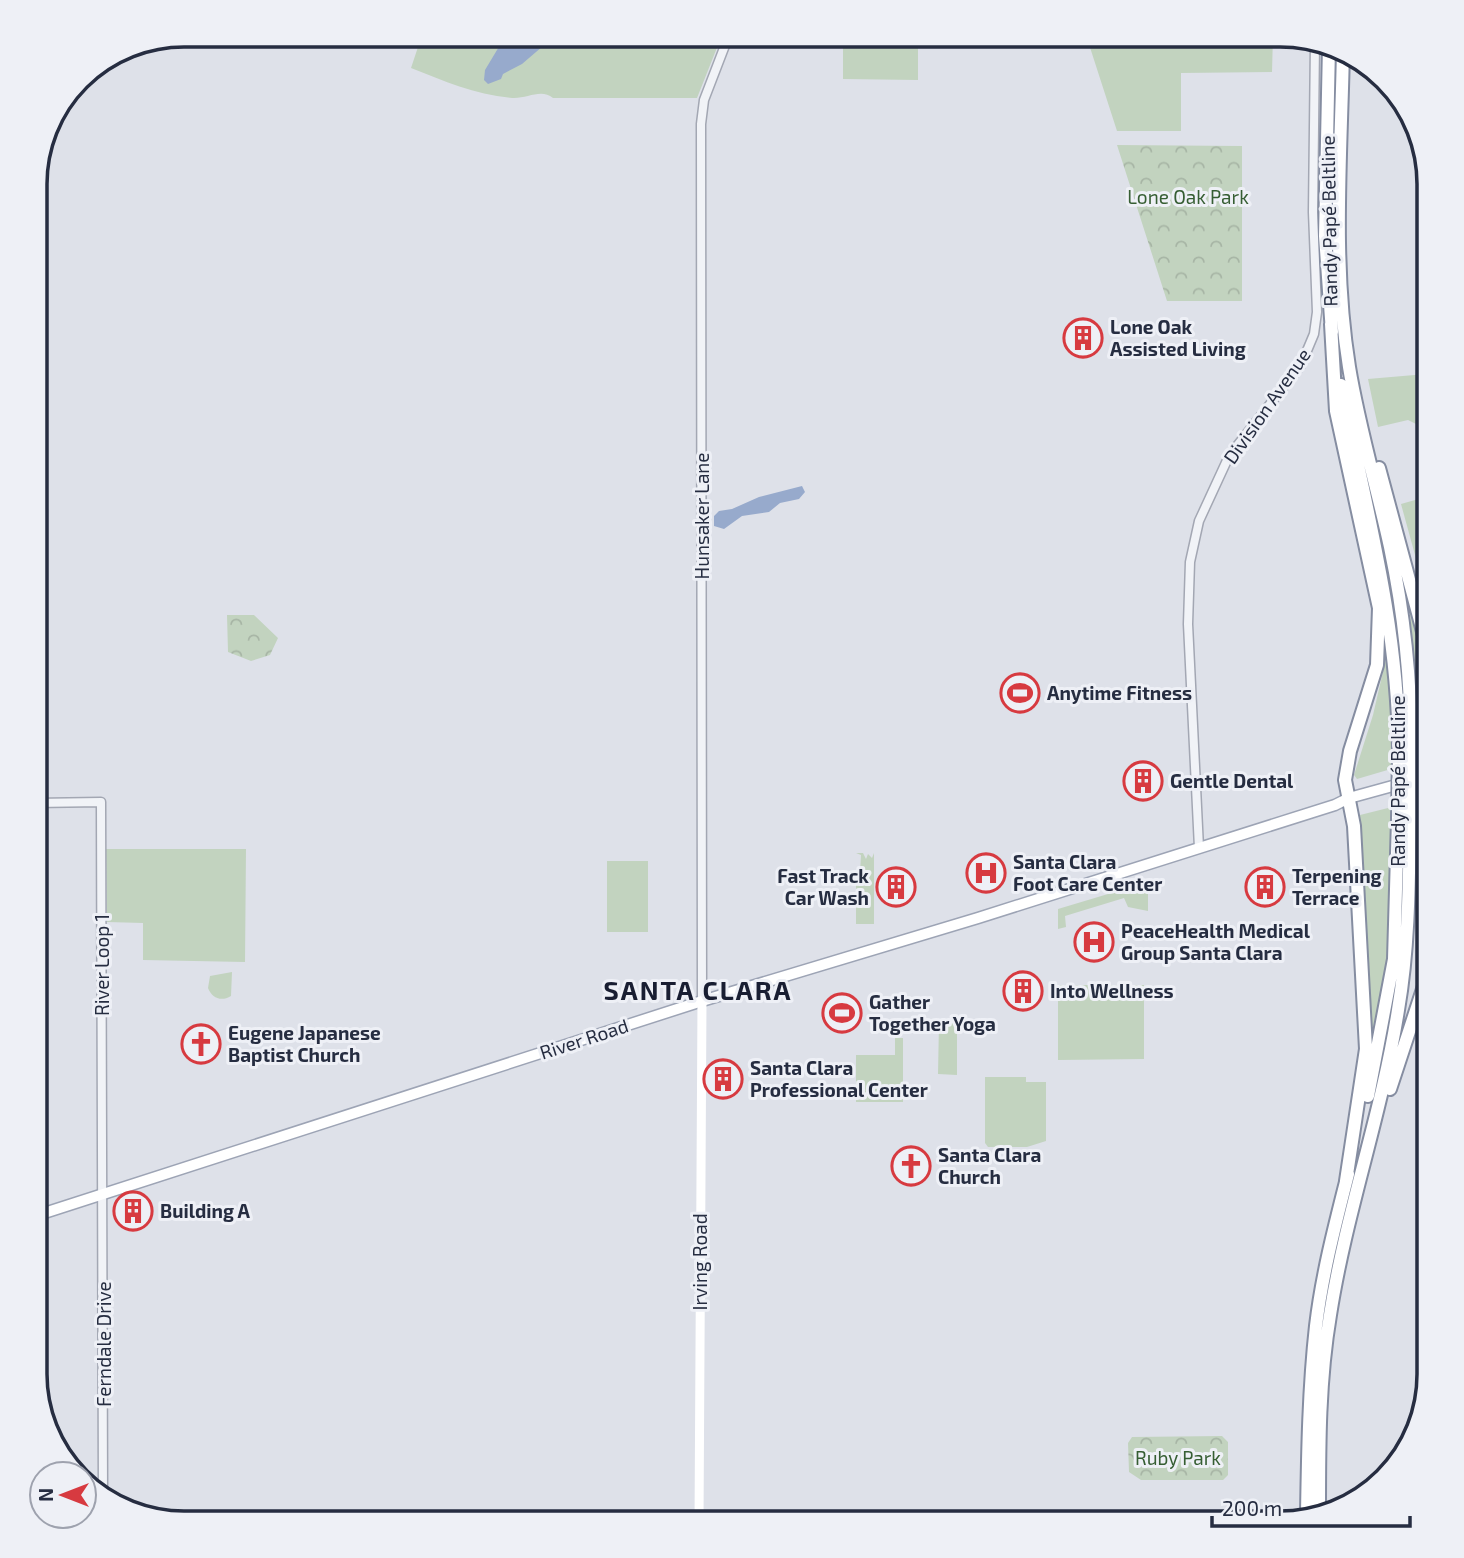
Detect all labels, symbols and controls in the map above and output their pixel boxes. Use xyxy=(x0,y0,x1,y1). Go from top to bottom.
street label: Randy Papé Beltline xyxy=(1316,135,1341,307)
park label: Lone Oak Park xyxy=(1127,185,1249,208)
place label: Lone Oak Assisted Living xyxy=(1110,315,1246,360)
building icon: Lone Oak Assisted Living xyxy=(1062,317,1104,359)
street label: Division Avenue xyxy=(1218,344,1315,468)
street label: Hunsaker Lane xyxy=(690,452,713,580)
sports icon: Anytime Fitness xyxy=(999,672,1041,714)
place label: Anytime Fitness xyxy=(1047,681,1192,705)
street label: Randy Papé Beltline xyxy=(1386,695,1409,867)
building icon: Gentle Dental xyxy=(1122,760,1164,802)
place label: Gentle Dental xyxy=(1170,769,1294,792)
place label: Santa Clara Foot Care Center xyxy=(1013,850,1162,895)
hospital icon: Santa Clara Foot Care Center xyxy=(965,852,1007,894)
place label: Fast Track Car Wash xyxy=(777,864,869,909)
place label: Terpening Terrace xyxy=(1292,864,1382,909)
building icon: Fast Track Car Wash xyxy=(875,866,917,908)
building icon: Terpening Terrace xyxy=(1244,866,1286,908)
street label: River Loop 1 xyxy=(90,914,113,1016)
place label: PeaceHealth Medical Group Santa Clara xyxy=(1121,919,1311,964)
hospital icon: PeaceHealth Medical Group Santa Clara xyxy=(1073,921,1115,963)
building icon: Into Wellness xyxy=(1002,970,1044,1012)
district label: SANTA CLARA xyxy=(603,974,793,1005)
place label: Into Wellness xyxy=(1050,979,1174,1002)
place label: Gather Together Yoga xyxy=(869,990,996,1035)
sports icon: Gather Together Yoga xyxy=(821,992,863,1034)
street label: River Road xyxy=(537,1013,631,1064)
place label: Eugene Japanese Baptist Church xyxy=(228,1021,381,1066)
church icon: Eugene Japanese Baptist Church xyxy=(180,1023,222,1065)
place label: Santa Clara Professional Center xyxy=(750,1056,928,1101)
building icon: Santa Clara Professional Center xyxy=(702,1058,744,1100)
place label: Santa Clara Church xyxy=(938,1143,1041,1188)
church icon: Santa Clara Church xyxy=(890,1145,932,1187)
building icon: Building A xyxy=(112,1190,154,1232)
place label: Building A xyxy=(160,1199,251,1222)
street label: Irving Road xyxy=(688,1213,711,1311)
street label: Ferndale Drive xyxy=(92,1281,115,1407)
park label: Ruby Park xyxy=(1135,1446,1221,1469)
north arrow xyxy=(28,1460,98,1530)
scale bar xyxy=(1212,1484,1410,1528)
text: N xyxy=(34,1488,57,1502)
text: 200 m xyxy=(1222,1495,1282,1520)

